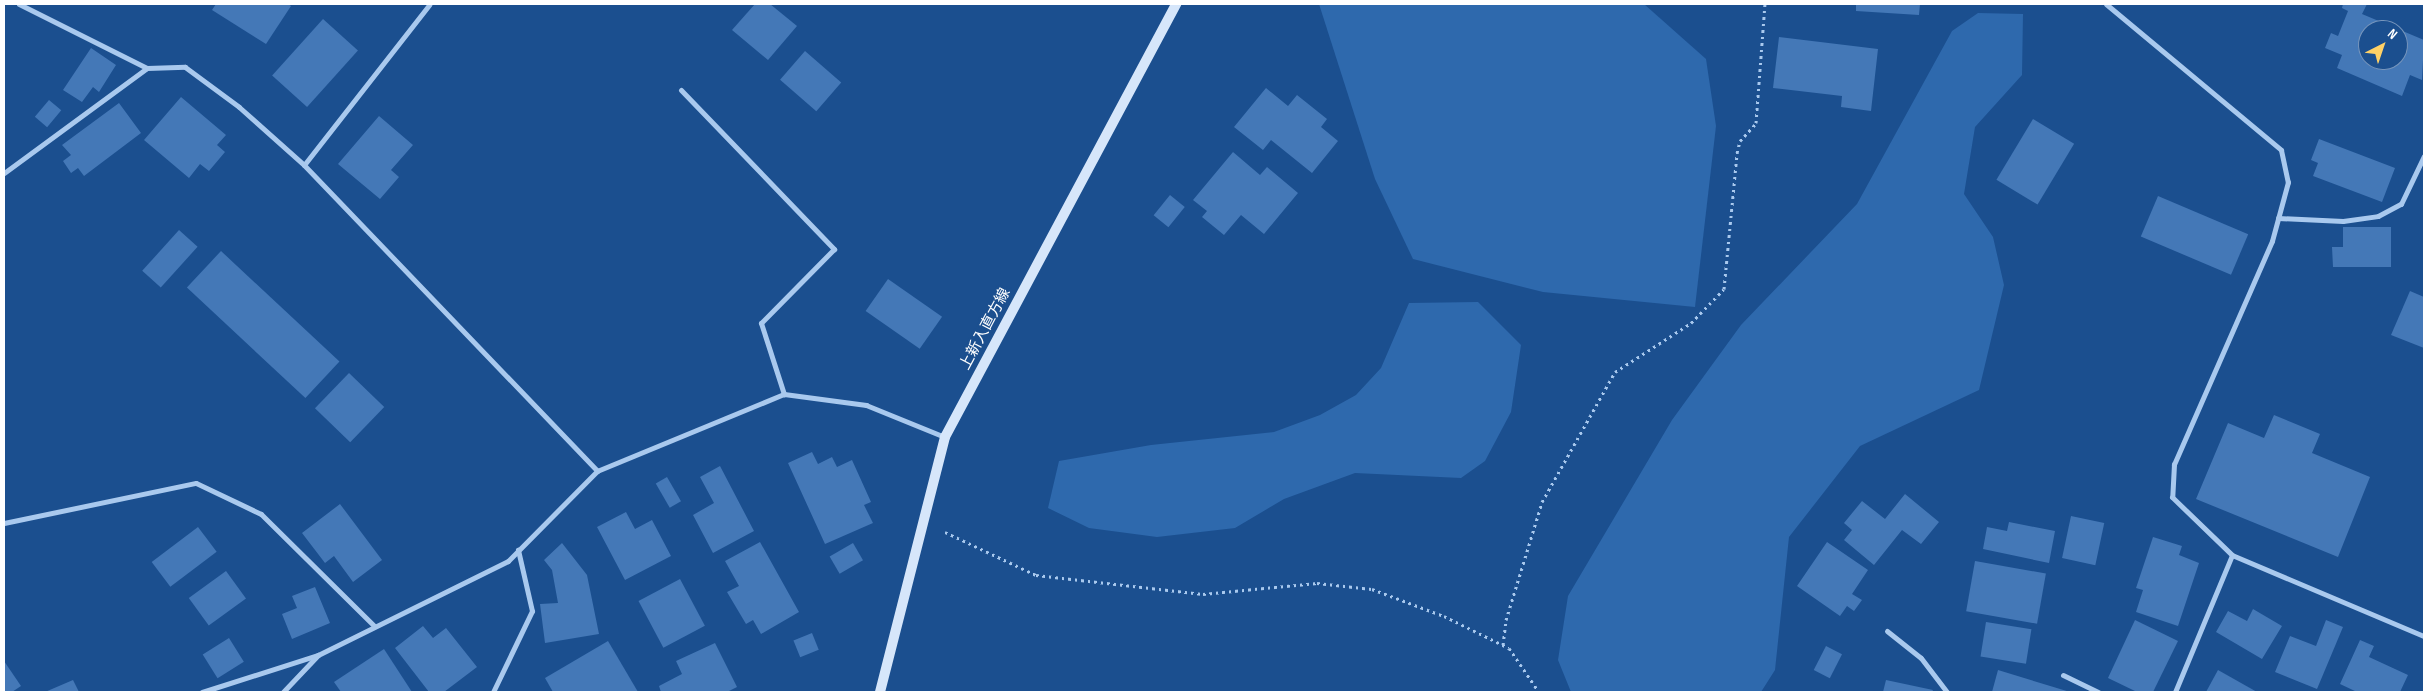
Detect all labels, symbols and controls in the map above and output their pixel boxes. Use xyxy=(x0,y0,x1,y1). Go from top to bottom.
north arrow xyxy=(2358,20,2408,70)
text: N xyxy=(2384,25,2401,43)
street label: 上新入直方線 xyxy=(956,285,1014,373)

